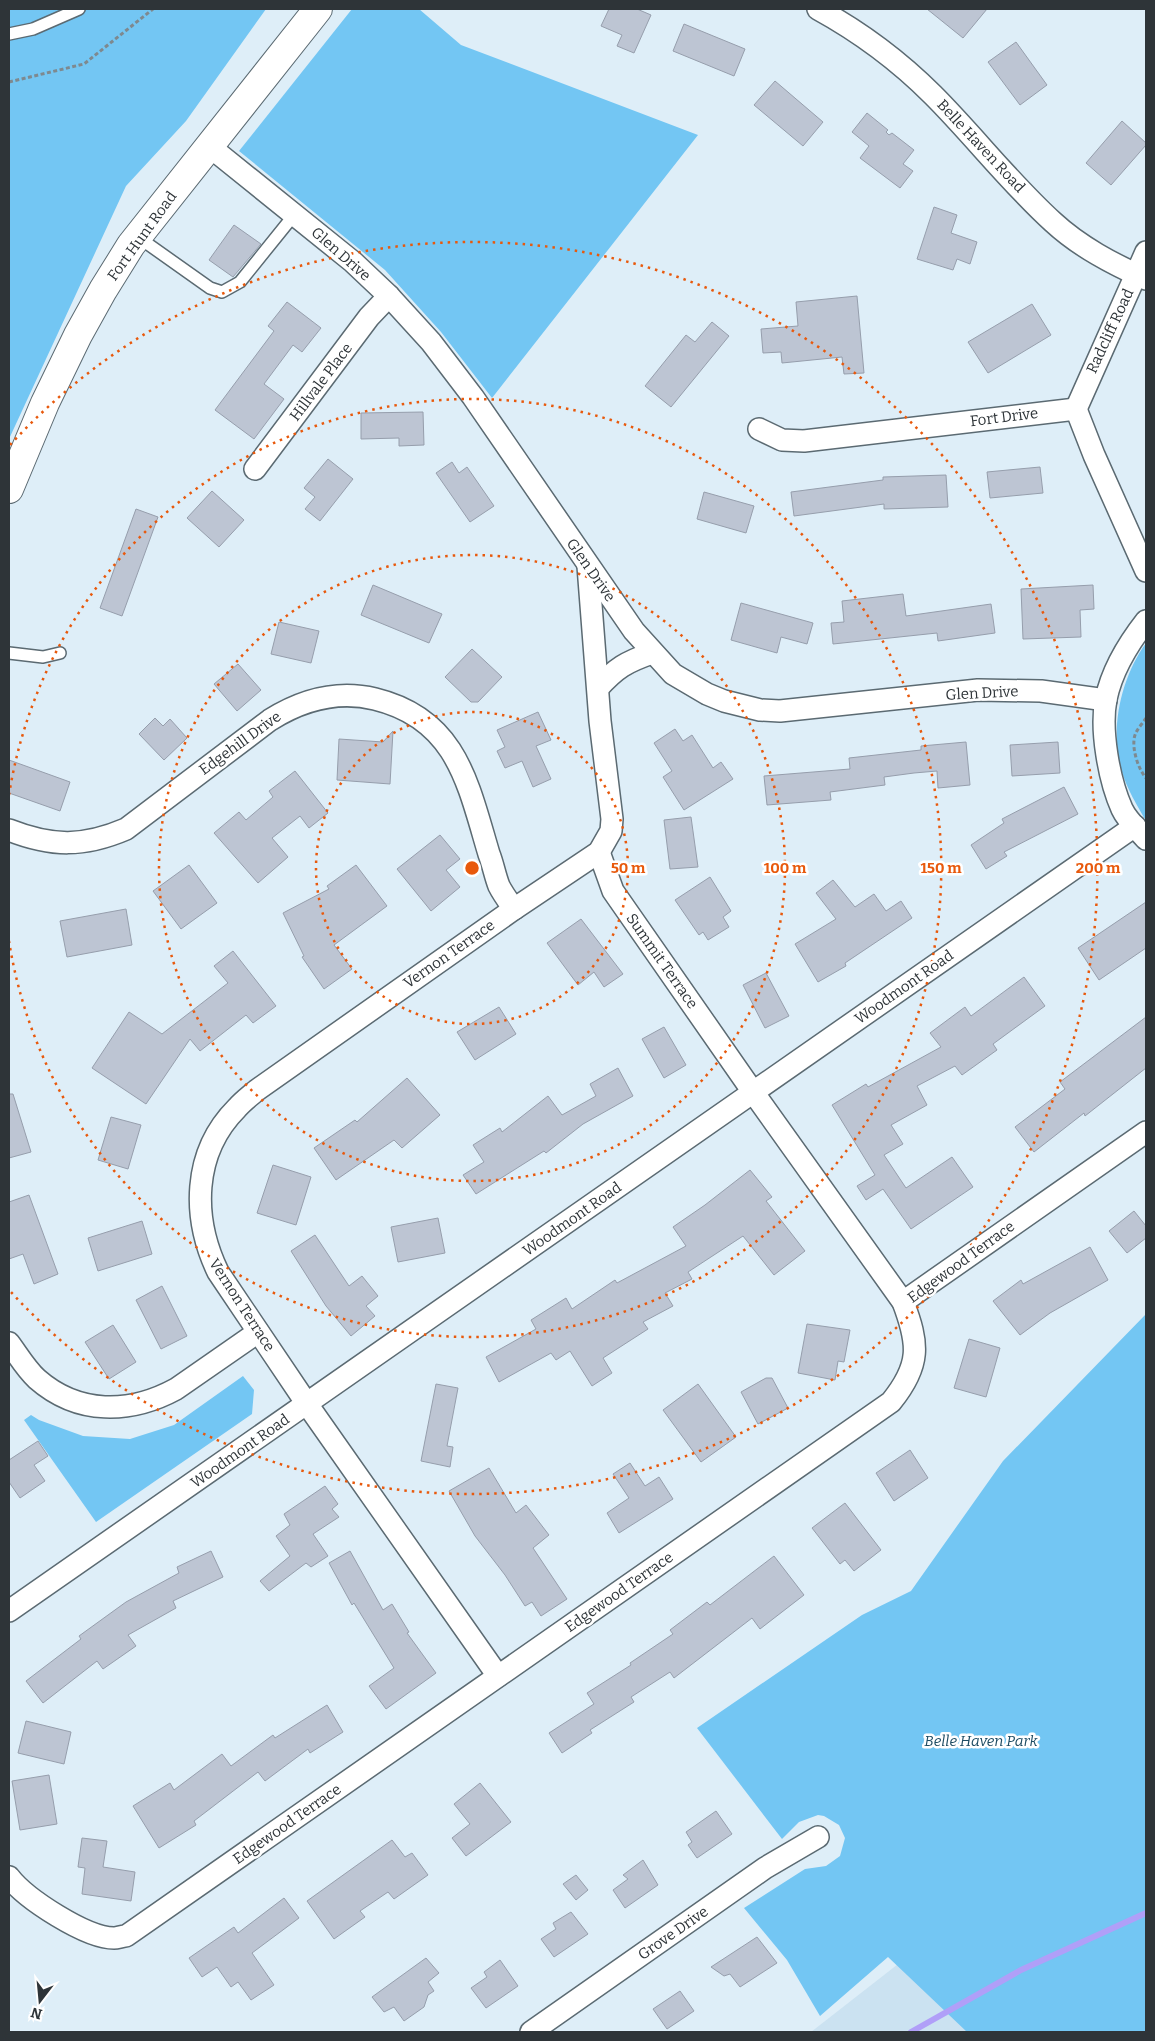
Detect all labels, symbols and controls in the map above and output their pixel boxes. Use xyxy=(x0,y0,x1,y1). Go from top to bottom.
street label: Belle Haven Road xyxy=(933,96,1029,196)
street label: Fort Hunt Road xyxy=(104,188,180,284)
street label: Glen Drive xyxy=(308,223,374,285)
street label: Radcliff Road xyxy=(1083,286,1138,376)
street label: Hillvale Place xyxy=(286,340,356,424)
street label: Fort Drive xyxy=(969,404,1039,430)
street label: Glen Drive xyxy=(563,535,619,605)
street label: Glen Drive xyxy=(945,682,1019,704)
street label: Edgehill Drive xyxy=(196,707,284,779)
centre of rings xyxy=(463,859,481,877)
text: 50 m xyxy=(611,859,646,877)
text: 100 m xyxy=(764,859,807,877)
text: 150 m xyxy=(920,859,962,877)
text: 200 m xyxy=(1076,859,1121,877)
street label: Summit Terrace xyxy=(622,910,702,1012)
street label: Vernon Terrace xyxy=(400,916,498,992)
street label: Woodmont Road xyxy=(851,946,957,1028)
street label: Woodmont Road xyxy=(519,1178,625,1260)
street label: Edgewood Terrace xyxy=(904,1217,1018,1307)
street label: Vernon Terrace xyxy=(205,1255,279,1355)
street label: Woodmont Road xyxy=(187,1410,293,1492)
street label: Edgewood Terrace xyxy=(562,1548,676,1636)
park label: Belle Haven Park xyxy=(924,1732,1039,1750)
street label: Edgewood Terrace xyxy=(230,1780,344,1868)
street label: Grove Drive xyxy=(634,1902,712,1964)
north arrow xyxy=(15,1976,65,2026)
text: N xyxy=(29,2003,44,2023)

